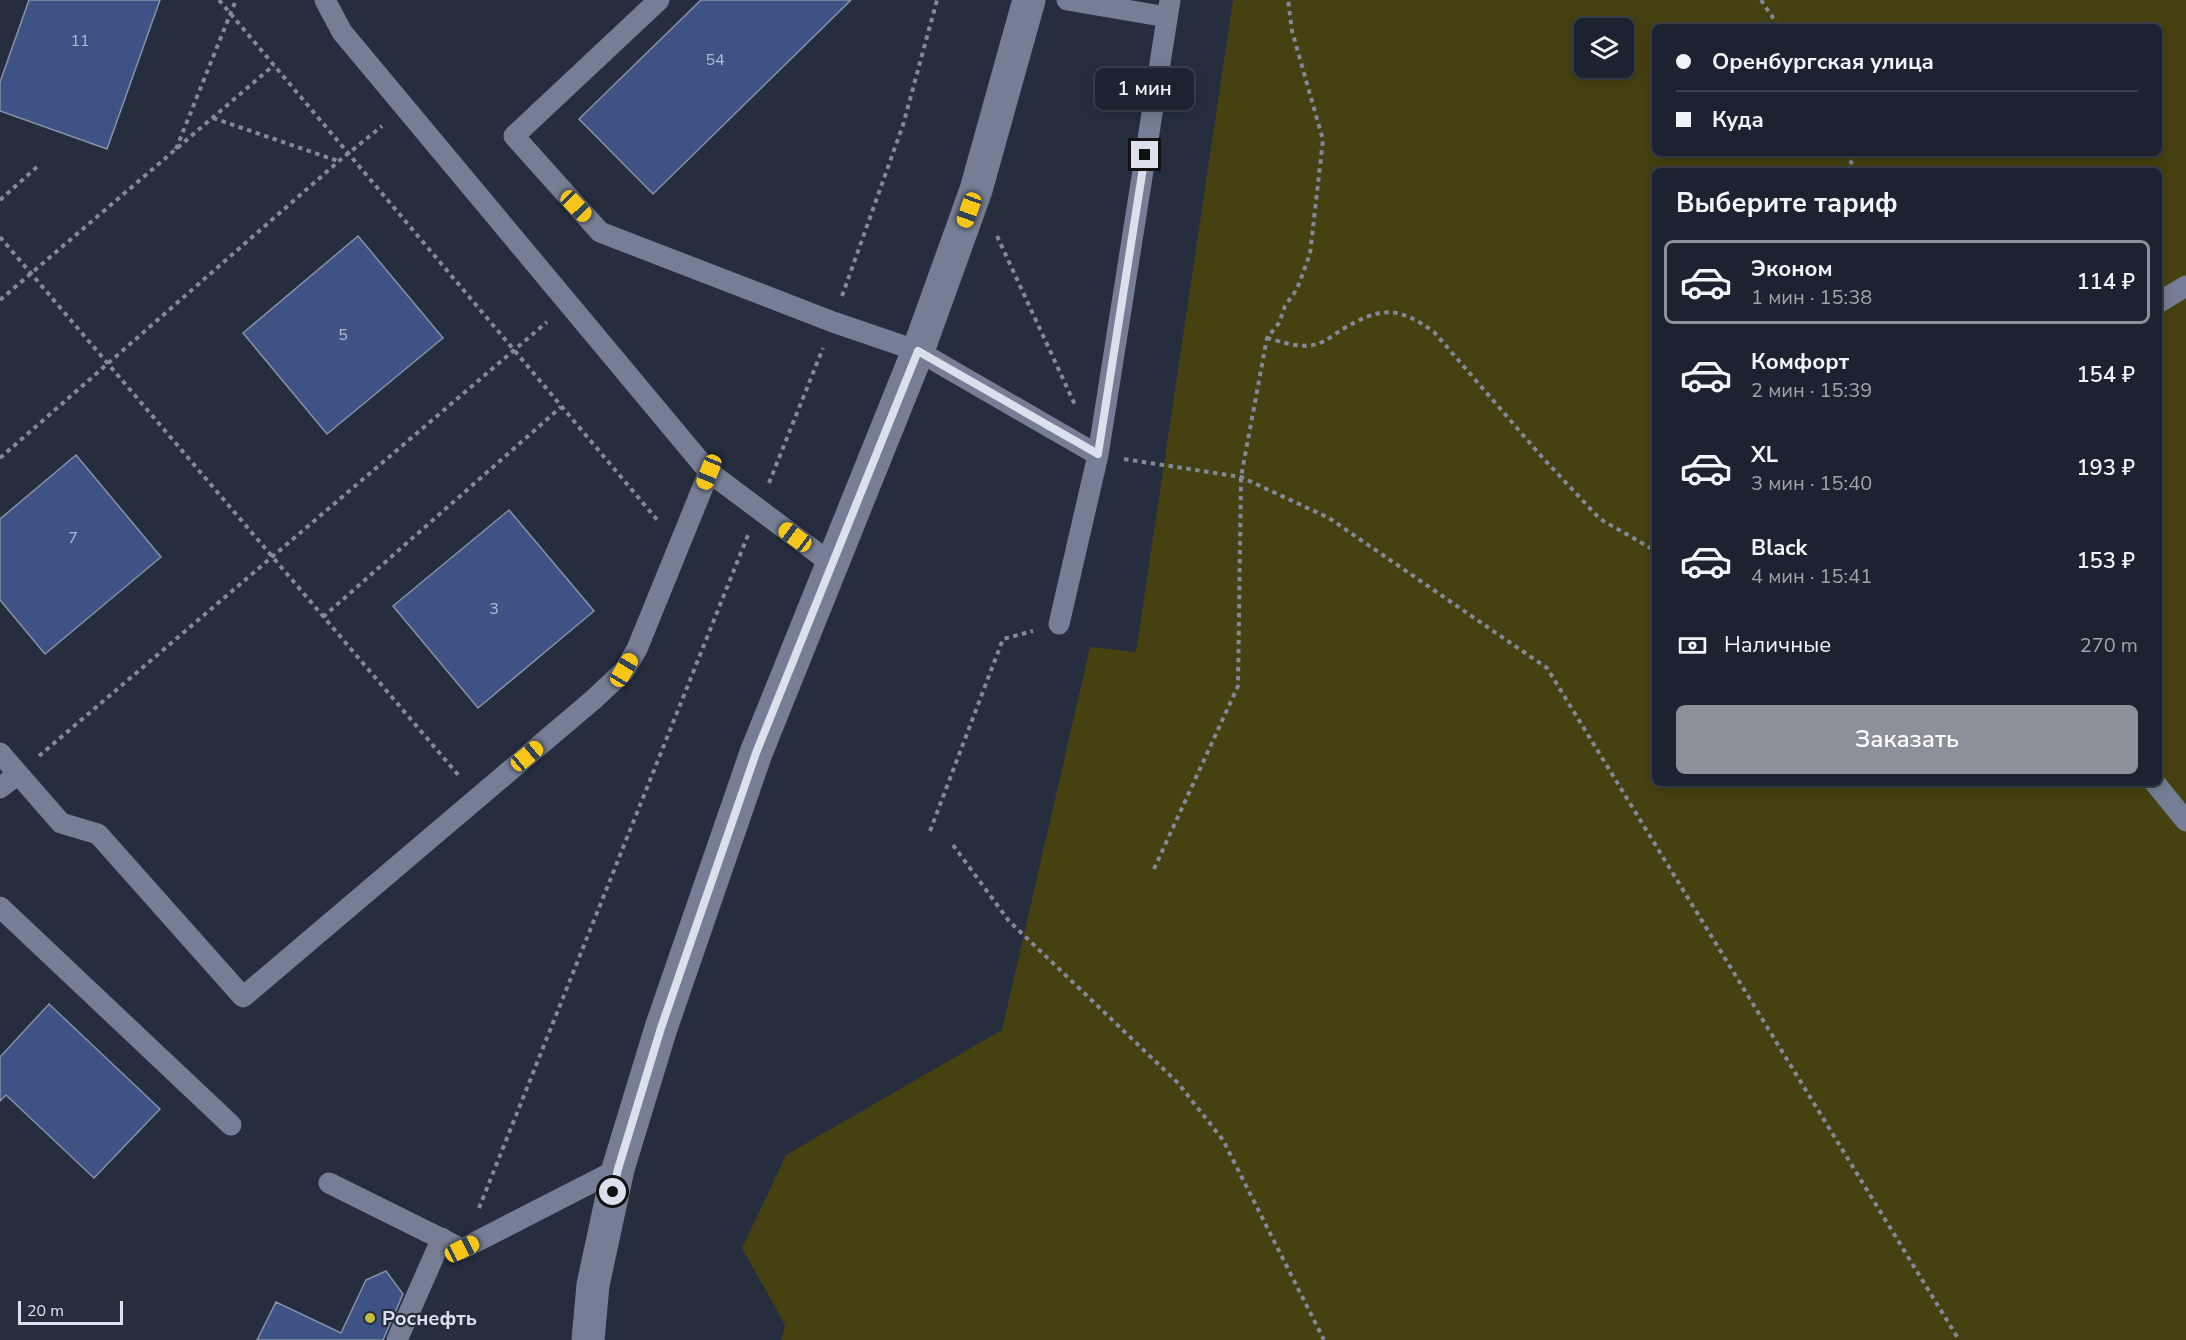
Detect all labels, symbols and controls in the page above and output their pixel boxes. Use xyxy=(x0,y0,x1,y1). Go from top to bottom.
map controls xyxy=(1574,18,1634,78)
button: layers xyxy=(1574,18,1634,78)
house number: 11 xyxy=(70,30,90,52)
text: Оренбургская улица xyxy=(1712,47,1934,77)
house number: 54 xyxy=(705,49,725,71)
callout: 1 мин xyxy=(1096,68,1194,110)
text: 1 мин xyxy=(1117,75,1172,102)
text: Куда xyxy=(1712,105,1764,135)
route end xyxy=(1131,141,1158,168)
text: Выберите тариф xyxy=(1676,185,1898,222)
car xyxy=(557,187,595,225)
car xyxy=(954,190,984,230)
text: Эконом xyxy=(1751,254,1833,284)
icon: car xyxy=(1679,255,1733,309)
text: 114 ₽ xyxy=(2076,267,2135,297)
text: 1 мин · 15:38 xyxy=(1751,284,1872,311)
house number: 5 xyxy=(338,324,348,346)
text: Комфорт xyxy=(1751,347,1849,377)
icon: car xyxy=(1679,348,1733,402)
text: 154 ₽ xyxy=(2076,360,2135,390)
text: 2 мин · 15:39 xyxy=(1751,377,1872,404)
text: XL xyxy=(1751,440,1778,470)
icon: car xyxy=(1679,441,1733,495)
car xyxy=(694,452,724,492)
text: 193 ₽ xyxy=(2076,453,2135,483)
text: 3 мин · 15:40 xyxy=(1751,470,1872,497)
car xyxy=(775,519,815,555)
house number: 7 xyxy=(68,527,78,549)
text: Black xyxy=(1751,533,1807,563)
icon: car xyxy=(1679,534,1733,588)
text: 153 ₽ xyxy=(2076,546,2135,576)
text: 4 мин · 15:41 xyxy=(1751,563,1872,590)
house number: 3 xyxy=(489,598,499,620)
icon: cash xyxy=(1676,629,1709,662)
text: Наличные xyxy=(1724,630,1831,660)
text: 270 m xyxy=(2080,632,2138,659)
car xyxy=(607,650,641,690)
button: Заказать xyxy=(1676,705,2138,774)
car xyxy=(507,738,547,774)
route start xyxy=(599,1178,626,1205)
car xyxy=(442,1233,482,1265)
scale bar xyxy=(18,1298,123,1326)
text: 20 m xyxy=(27,1300,64,1322)
place label: Роснефть xyxy=(382,1305,477,1332)
marker: Роснефть xyxy=(363,1311,377,1325)

